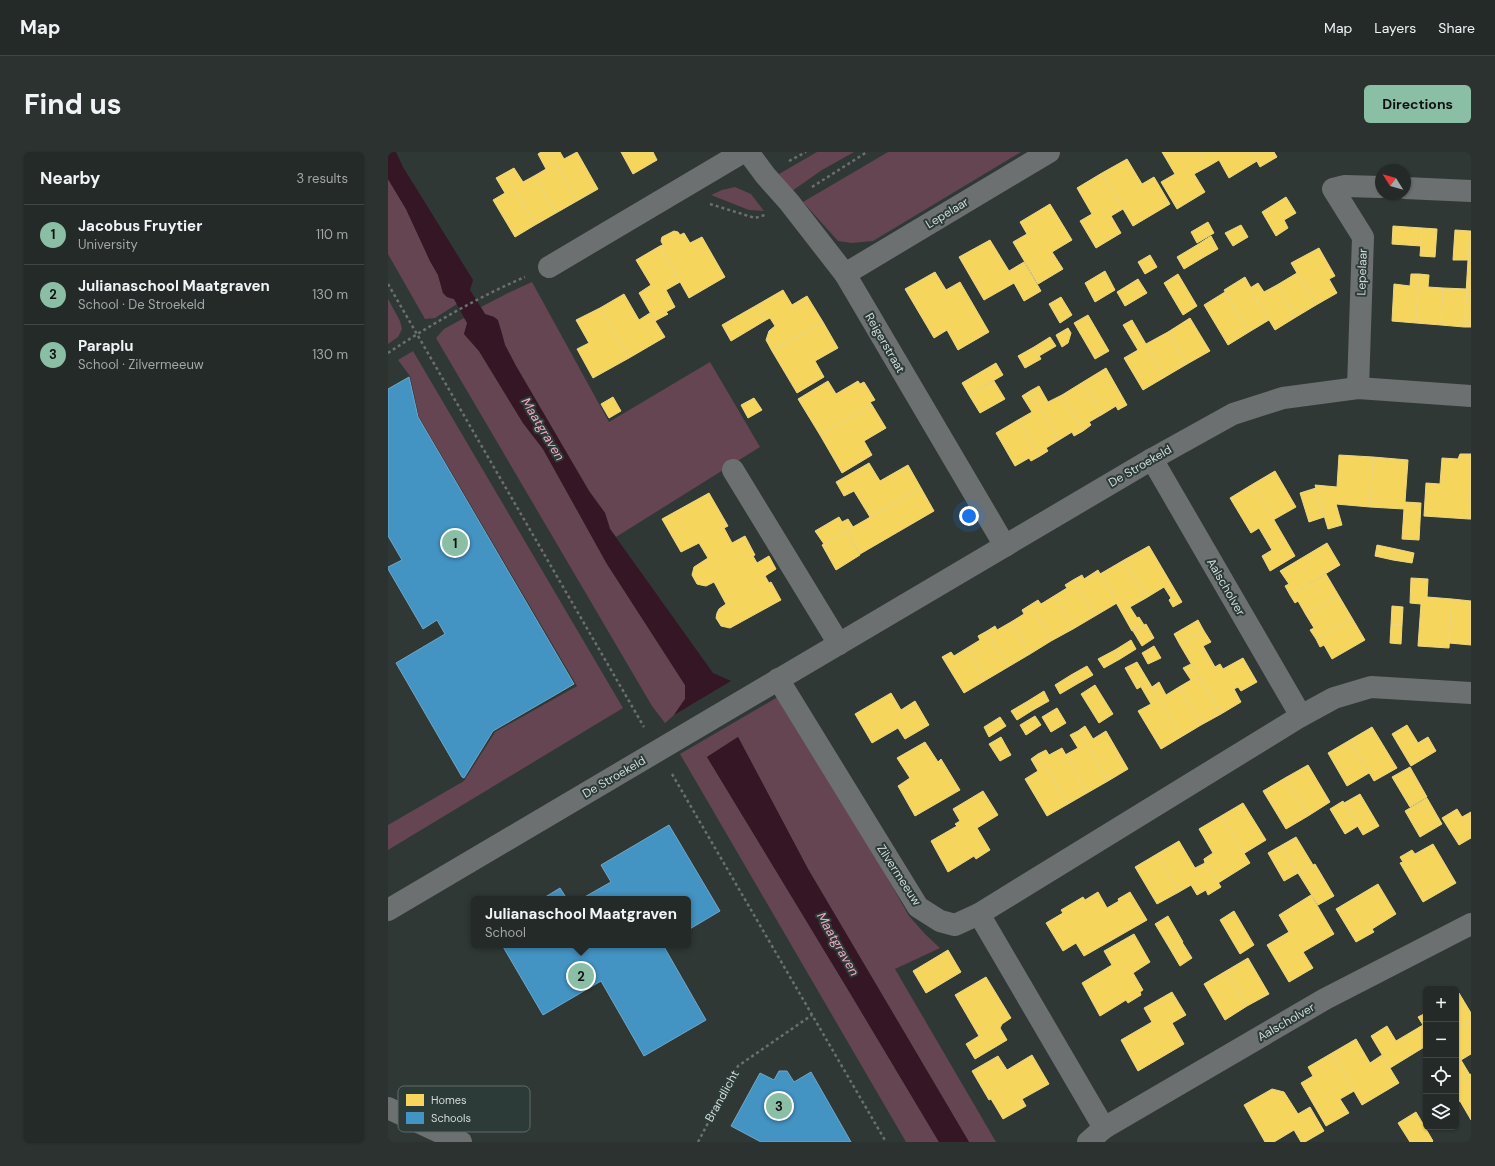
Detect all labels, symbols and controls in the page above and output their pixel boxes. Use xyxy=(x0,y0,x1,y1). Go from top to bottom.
text: Map xyxy=(20,15,60,40)
text: Map xyxy=(1324,19,1352,37)
text: Layers xyxy=(1374,19,1416,37)
text: Share xyxy=(1438,19,1475,37)
button: Directions xyxy=(1364,85,1471,123)
text: Find us xyxy=(24,86,122,123)
north arrow xyxy=(1375,164,1411,200)
text: Nearby xyxy=(40,167,100,189)
text: 3 results xyxy=(296,170,348,187)
street label: Lepelaar xyxy=(923,194,972,232)
text: Jacobus Fruytier xyxy=(78,216,202,236)
text: 1 xyxy=(51,226,55,243)
text: 110 m xyxy=(316,226,348,243)
text: University xyxy=(78,236,138,253)
street label: Lepelaar xyxy=(1353,247,1371,296)
text: Julianaschool Maatgraven xyxy=(78,276,270,296)
text: 2 xyxy=(49,286,57,303)
text: 130 m xyxy=(312,286,348,303)
text: School · De Stroekeld xyxy=(78,296,205,313)
street label: Reigerstraat xyxy=(861,310,909,376)
text: Paraplu xyxy=(78,336,134,356)
text: 3 xyxy=(49,346,57,363)
text: 130 m xyxy=(312,346,348,363)
text: School · Zilvermeeuw xyxy=(78,356,204,373)
water label: Maatgraven xyxy=(517,394,569,464)
street label: De Stroekeld xyxy=(1105,441,1175,491)
your location xyxy=(959,506,979,526)
pin: 1 xyxy=(442,528,468,558)
street label: Aalscholver xyxy=(1203,555,1249,619)
street label: De Stroekeld xyxy=(579,752,649,802)
street label: Zilvermeeuw xyxy=(873,841,925,909)
popup xyxy=(471,896,691,948)
text: Julianaschool Maatgraven xyxy=(485,904,677,924)
water label: Maatgraven xyxy=(813,909,863,979)
text: School xyxy=(485,924,526,941)
pin: 2 xyxy=(568,961,594,991)
map controls xyxy=(1423,986,1459,1130)
button: + xyxy=(1423,986,1459,1022)
street label: Aalscholver xyxy=(1254,999,1318,1045)
button: − xyxy=(1423,1022,1459,1058)
button: locate xyxy=(1423,1058,1459,1094)
street label: Brandlicht xyxy=(701,1067,743,1125)
legend xyxy=(398,1086,530,1132)
pin: 3 xyxy=(766,1091,792,1121)
text: Homes xyxy=(431,1093,467,1107)
button: layers xyxy=(1423,1094,1459,1130)
text: Schools xyxy=(431,1111,471,1125)

